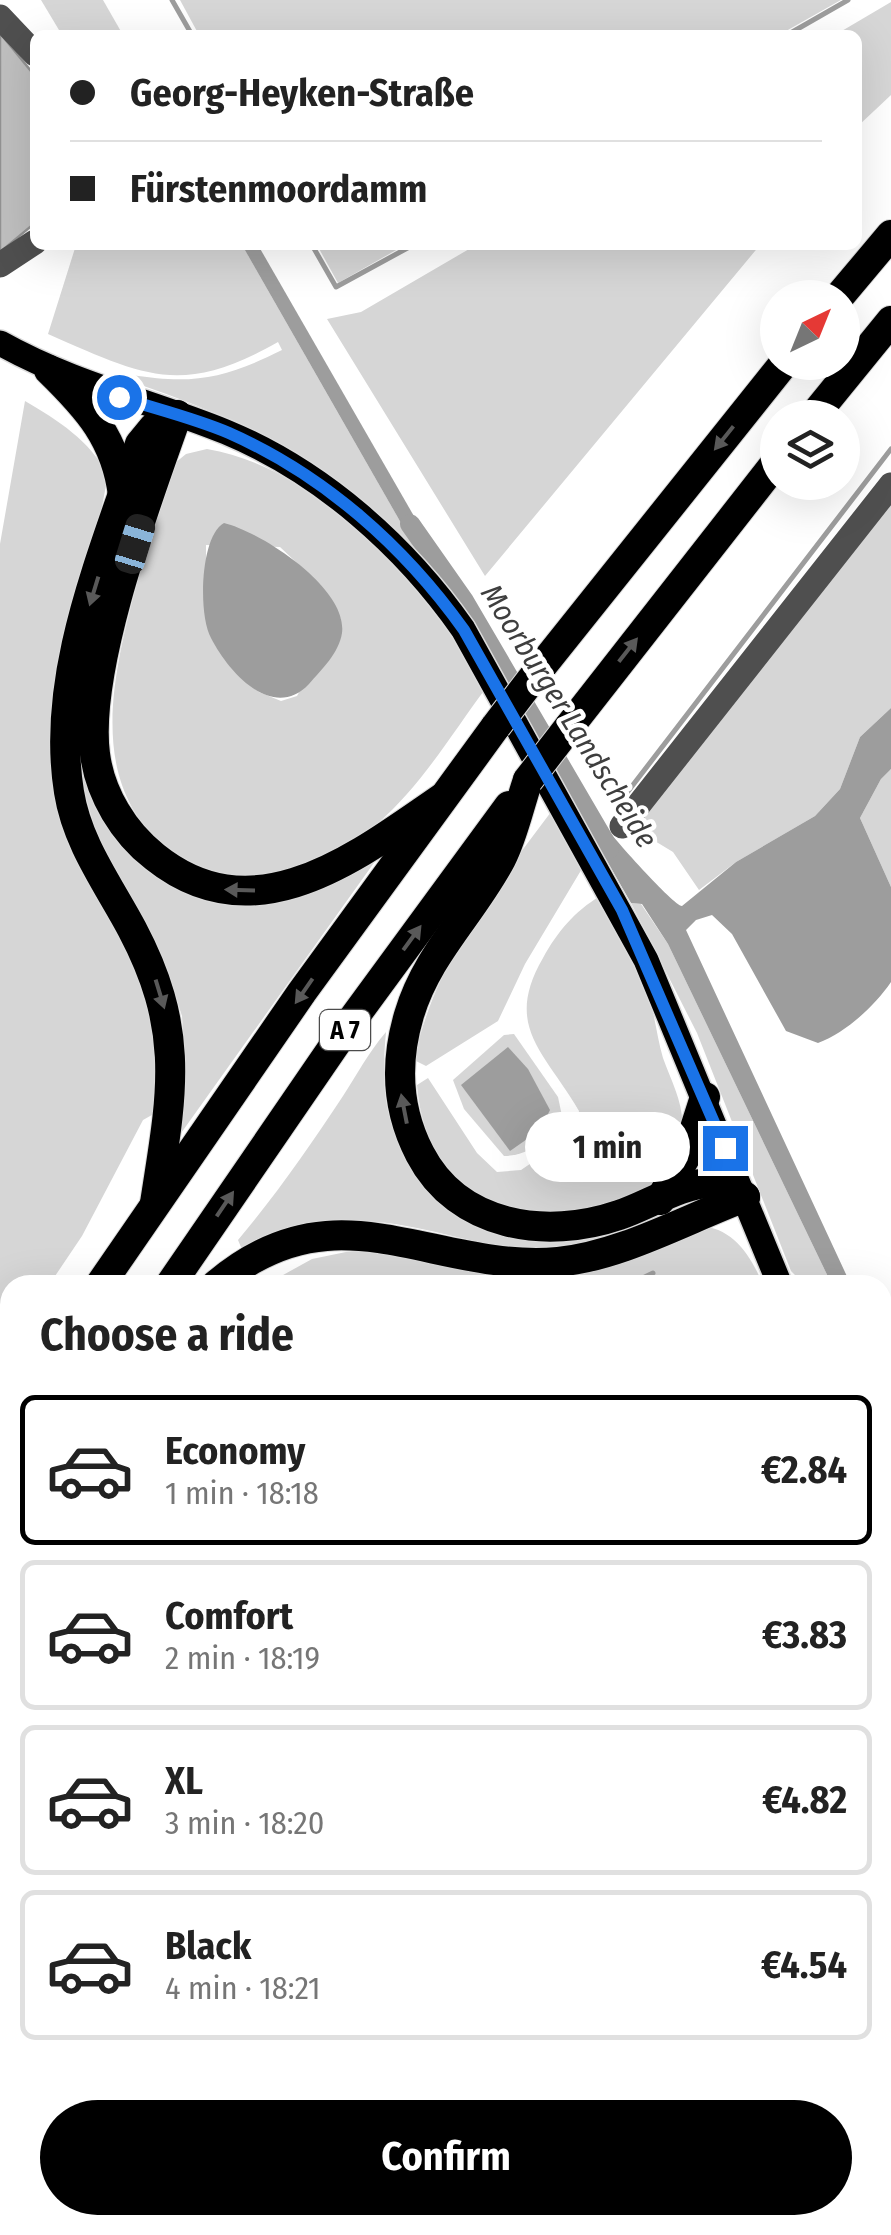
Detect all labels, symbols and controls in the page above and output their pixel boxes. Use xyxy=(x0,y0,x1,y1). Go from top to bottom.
text: Georg-Heyken-Straße xyxy=(130,70,474,116)
text: Fürstenmoordamm xyxy=(130,166,427,212)
north arrow xyxy=(760,280,860,380)
map controls xyxy=(760,280,860,500)
route start xyxy=(97,375,142,420)
button: layers xyxy=(760,400,860,500)
one-way arrow xyxy=(714,426,735,451)
car xyxy=(112,511,158,577)
one-way arrow xyxy=(86,576,101,607)
water label: Moorburger Landscheide xyxy=(473,578,665,854)
one-way arrow xyxy=(618,637,638,663)
one-way arrow xyxy=(223,882,255,898)
one-way arrow xyxy=(401,925,421,952)
one-way arrow xyxy=(294,978,314,1004)
one-way arrow xyxy=(154,980,169,1010)
road number: A 7 xyxy=(320,1010,370,1050)
one-way arrow xyxy=(395,1093,411,1124)
callout: 1 min xyxy=(525,1113,690,1183)
route end xyxy=(703,1126,748,1171)
text: 1 min xyxy=(573,1128,642,1166)
one-way arrow xyxy=(215,1191,234,1218)
text: Choose a ride xyxy=(40,1308,294,1362)
icon: car xyxy=(45,1425,135,1515)
text: Economy xyxy=(165,1428,305,1474)
text: €2.84 xyxy=(761,1447,847,1493)
text: 1 min · 18:18 xyxy=(165,1474,319,1512)
icon: car xyxy=(45,1590,135,1680)
text: Comfort xyxy=(165,1593,293,1639)
text: €3.83 xyxy=(762,1612,847,1658)
text: 2 min · 18:19 xyxy=(165,1639,320,1677)
icon: car xyxy=(45,1755,135,1845)
text: XL xyxy=(165,1758,203,1804)
text: €4.82 xyxy=(762,1777,847,1823)
text: 3 min · 18:20 xyxy=(165,1804,324,1842)
icon: car xyxy=(45,1920,135,2010)
text: Black xyxy=(165,1923,251,1969)
text: €4.54 xyxy=(761,1942,847,1988)
text: 4 min · 18:21 xyxy=(165,1969,321,2007)
button: Confirm xyxy=(40,2100,852,2215)

